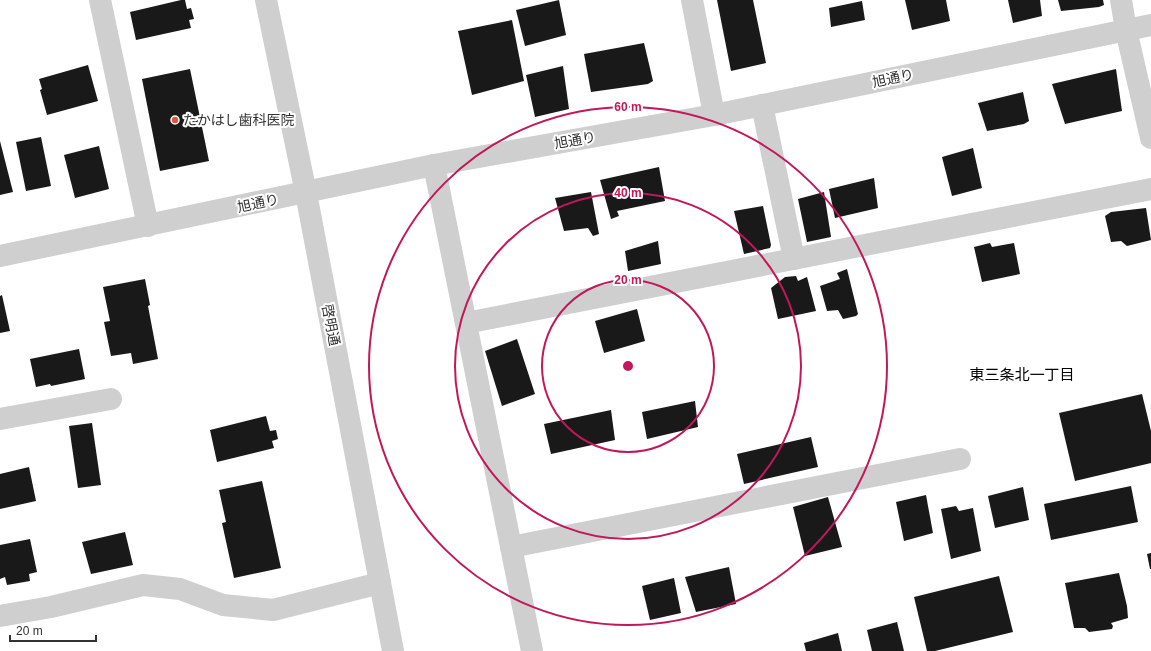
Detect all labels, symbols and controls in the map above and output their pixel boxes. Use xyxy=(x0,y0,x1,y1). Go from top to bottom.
street label: 旭通り xyxy=(871,66,915,90)
text: 60 m xyxy=(614,100,642,114)
place label: たかはし歯科医院 xyxy=(183,112,294,128)
marker: たかはし歯科医院 xyxy=(170,115,180,125)
street label: 旭通り xyxy=(553,128,597,152)
text: 40 m xyxy=(614,186,642,200)
street label: 旭通り xyxy=(236,191,280,215)
text: 20 m xyxy=(614,273,642,287)
street label: 啓明通 xyxy=(319,303,343,347)
centre of rings xyxy=(621,359,635,373)
district label: 東三条北一丁目 xyxy=(969,366,1075,383)
scale bar xyxy=(10,617,96,643)
text: 20 m xyxy=(16,624,43,638)

